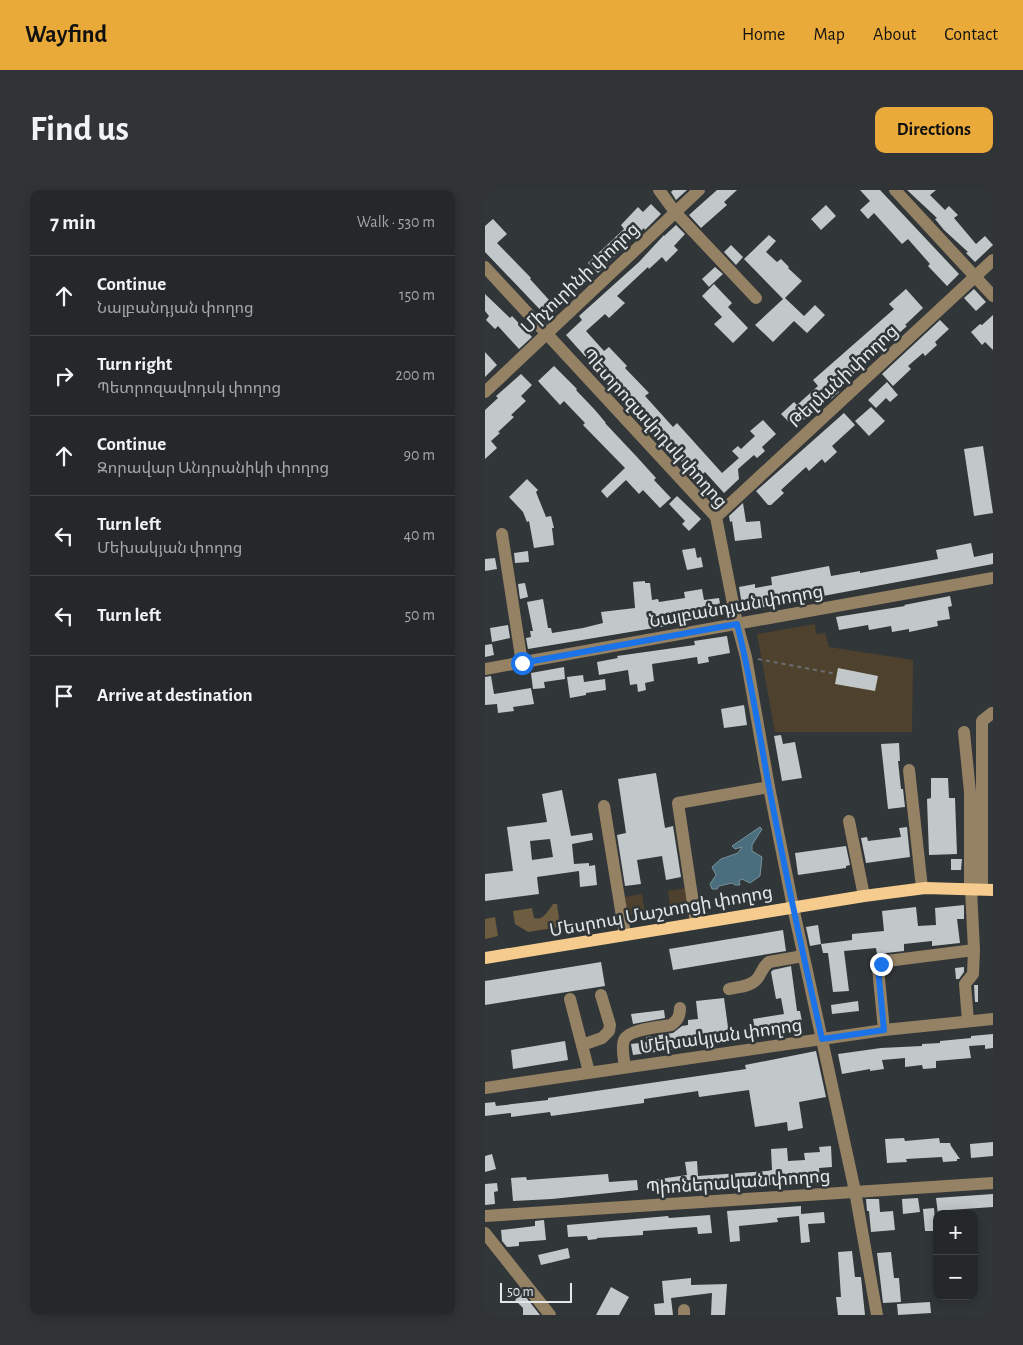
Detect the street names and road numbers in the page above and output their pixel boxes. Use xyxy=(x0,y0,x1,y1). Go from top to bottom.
street label: Միչուրինի փողոց xyxy=(519,220,643,338)
street label: Թելմանի փողոց xyxy=(786,322,902,432)
street label: Պետրոզավոդսկ փողոց xyxy=(578,346,730,512)
street label: Նալբանդյան փողոց xyxy=(648,583,825,631)
street label: Մեսրոպ Մաշտոցի փողոց xyxy=(548,883,774,940)
street label: Մեխակյան փողոց xyxy=(639,1017,803,1057)
street label: Պիոներական փողոց xyxy=(645,1168,831,1198)

